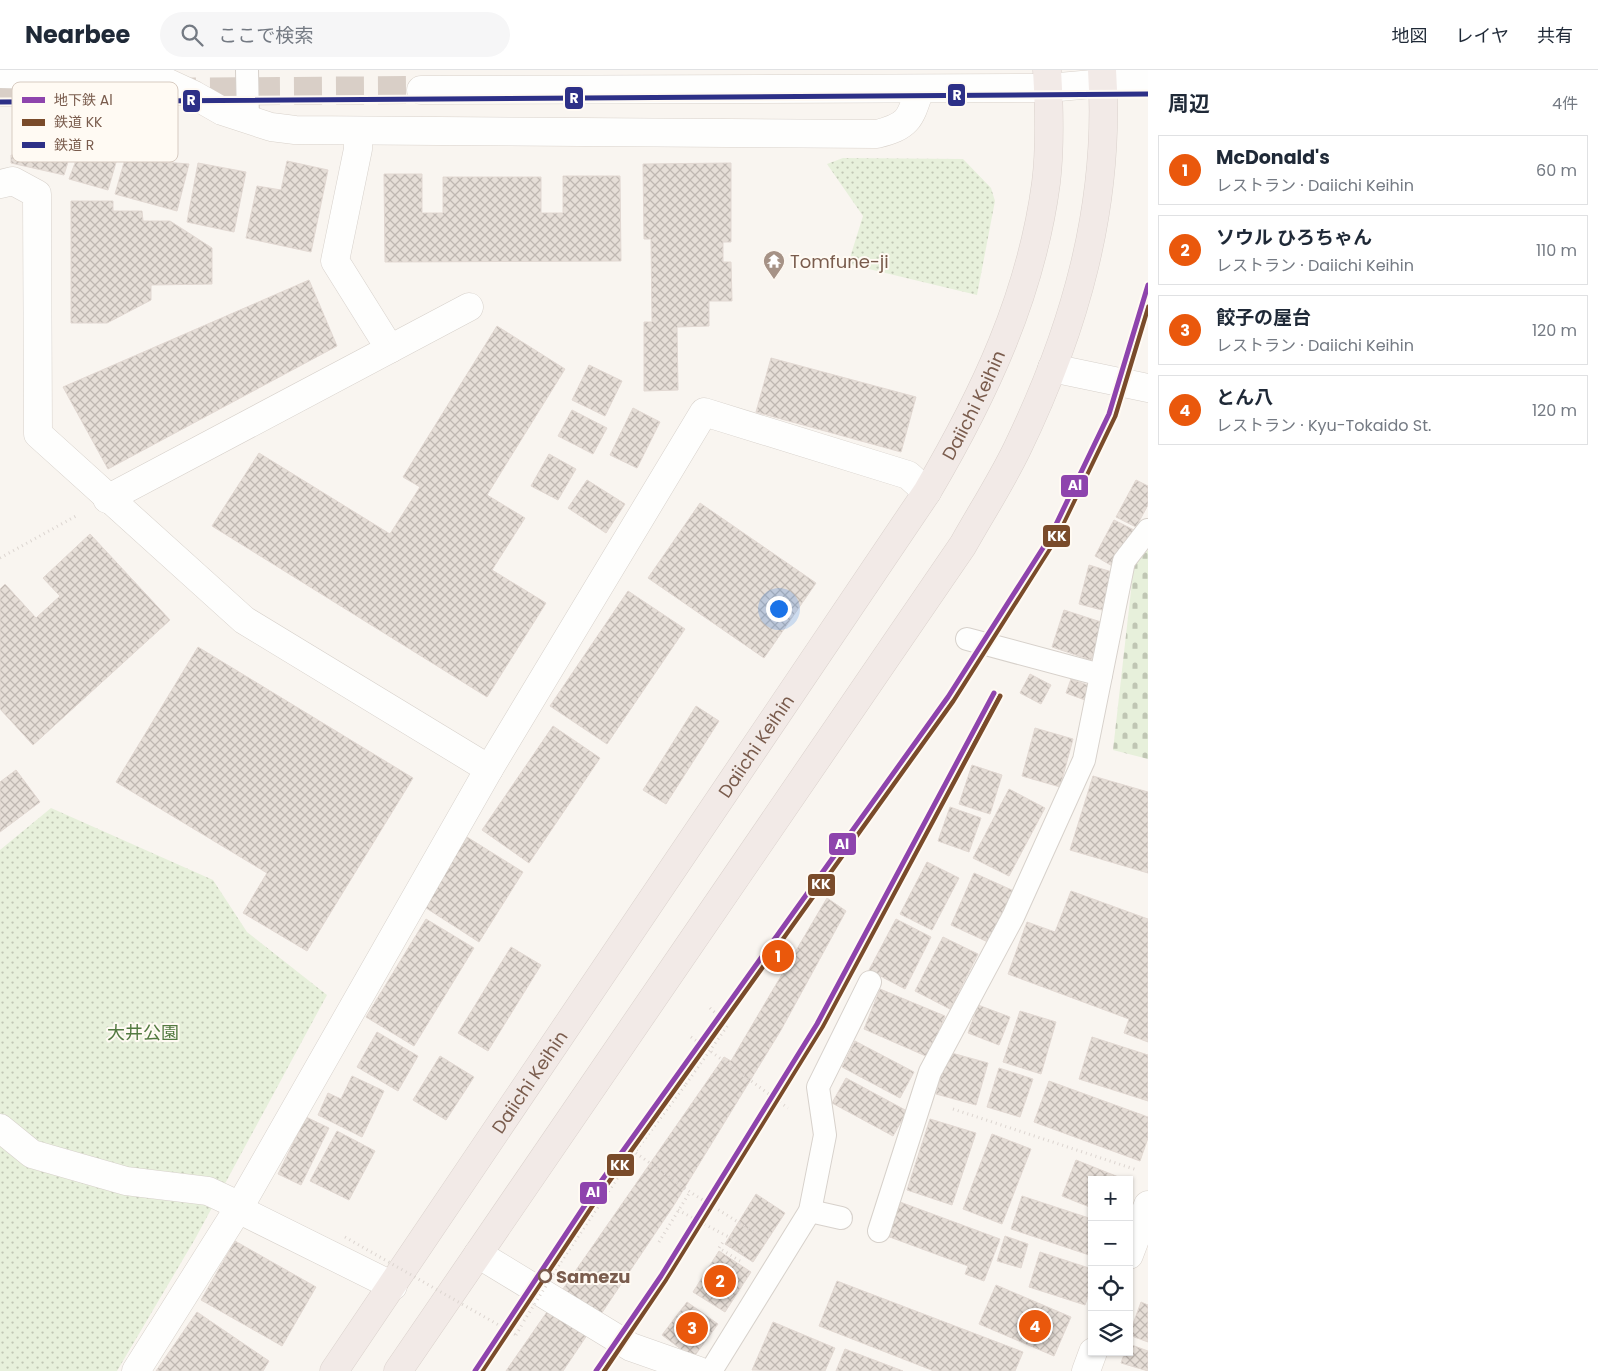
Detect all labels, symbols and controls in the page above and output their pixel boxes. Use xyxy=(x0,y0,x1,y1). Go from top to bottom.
search box xyxy=(160,12,510,57)
text: Nearbee xyxy=(25,18,130,51)
icon: search xyxy=(178,21,206,49)
text: ここで検索 xyxy=(218,22,313,49)
text: 地図 xyxy=(1392,23,1428,48)
text: レイヤ xyxy=(1456,23,1509,48)
text: 共有 xyxy=(1537,23,1573,48)
legend xyxy=(12,82,178,162)
line badge: R xyxy=(947,83,966,107)
text: R xyxy=(952,85,962,105)
line badge: R xyxy=(564,86,584,110)
text: R xyxy=(569,88,579,108)
line badge: R xyxy=(182,89,201,113)
text: 周辺 xyxy=(1168,89,1210,118)
text: 地下鉄 Al xyxy=(54,90,113,110)
text: R xyxy=(186,90,196,110)
text: 4件 xyxy=(1552,92,1578,115)
text: 鉄道 KK xyxy=(54,112,103,132)
text: 鉄道 R xyxy=(54,135,94,155)
text: McDonald's xyxy=(1216,144,1330,171)
text: 1 xyxy=(1182,159,1188,182)
text: 60 m xyxy=(1536,159,1577,182)
text: レストラン · Daiichi Keihin xyxy=(1216,174,1414,197)
text: ソウル ひろちゃん xyxy=(1216,224,1372,251)
text: 2 xyxy=(1180,239,1190,262)
text: 110 m xyxy=(1536,239,1577,262)
temple icon: Tomfune-ji xyxy=(762,249,786,280)
place label: Tomfune-ji xyxy=(790,249,889,274)
text: レストラン · Daiichi Keihin xyxy=(1216,254,1414,277)
text: 餃子の屋台 xyxy=(1216,304,1311,331)
text: 3 xyxy=(1180,319,1190,342)
text: 120 m xyxy=(1532,319,1577,342)
text: レストラン · Daiichi Keihin xyxy=(1216,334,1414,357)
street label: Daiichi Keihin xyxy=(935,346,1011,464)
text: とん八 xyxy=(1216,384,1273,411)
text: 4 xyxy=(1180,399,1190,422)
text: 120 m xyxy=(1532,399,1577,422)
text: レストラン · Kyu-Tokaido St. xyxy=(1216,414,1431,437)
line badge: Al xyxy=(1060,474,1089,498)
text: Al xyxy=(1068,475,1082,495)
line badge: KK xyxy=(1042,524,1071,548)
text: KK xyxy=(1047,526,1067,546)
your location xyxy=(766,596,792,622)
street label: Daiichi Keihin xyxy=(712,689,799,802)
line badge: Al xyxy=(828,832,857,856)
text: Al xyxy=(835,834,849,854)
line badge: KK xyxy=(807,873,836,897)
text: KK xyxy=(811,874,831,894)
pin: 1 xyxy=(762,937,794,975)
park label: 大井公園 xyxy=(107,1020,179,1045)
street label: Daiichi Keihin xyxy=(485,1025,573,1138)
line badge: KK xyxy=(606,1153,635,1177)
text: KK xyxy=(610,1155,630,1175)
map controls xyxy=(1088,1176,1133,1356)
button: + xyxy=(1088,1176,1133,1221)
line badge: Al xyxy=(579,1181,608,1205)
text: Al xyxy=(586,1182,600,1202)
button: − xyxy=(1088,1221,1133,1266)
pin: 2 xyxy=(704,1262,736,1300)
place label: Samezu xyxy=(556,1264,631,1289)
button: locate xyxy=(1088,1266,1133,1311)
marker: Samezu xyxy=(538,1269,552,1283)
pin: 4 xyxy=(1019,1307,1051,1345)
pin: 3 xyxy=(676,1309,708,1347)
button: layers xyxy=(1088,1311,1133,1356)

